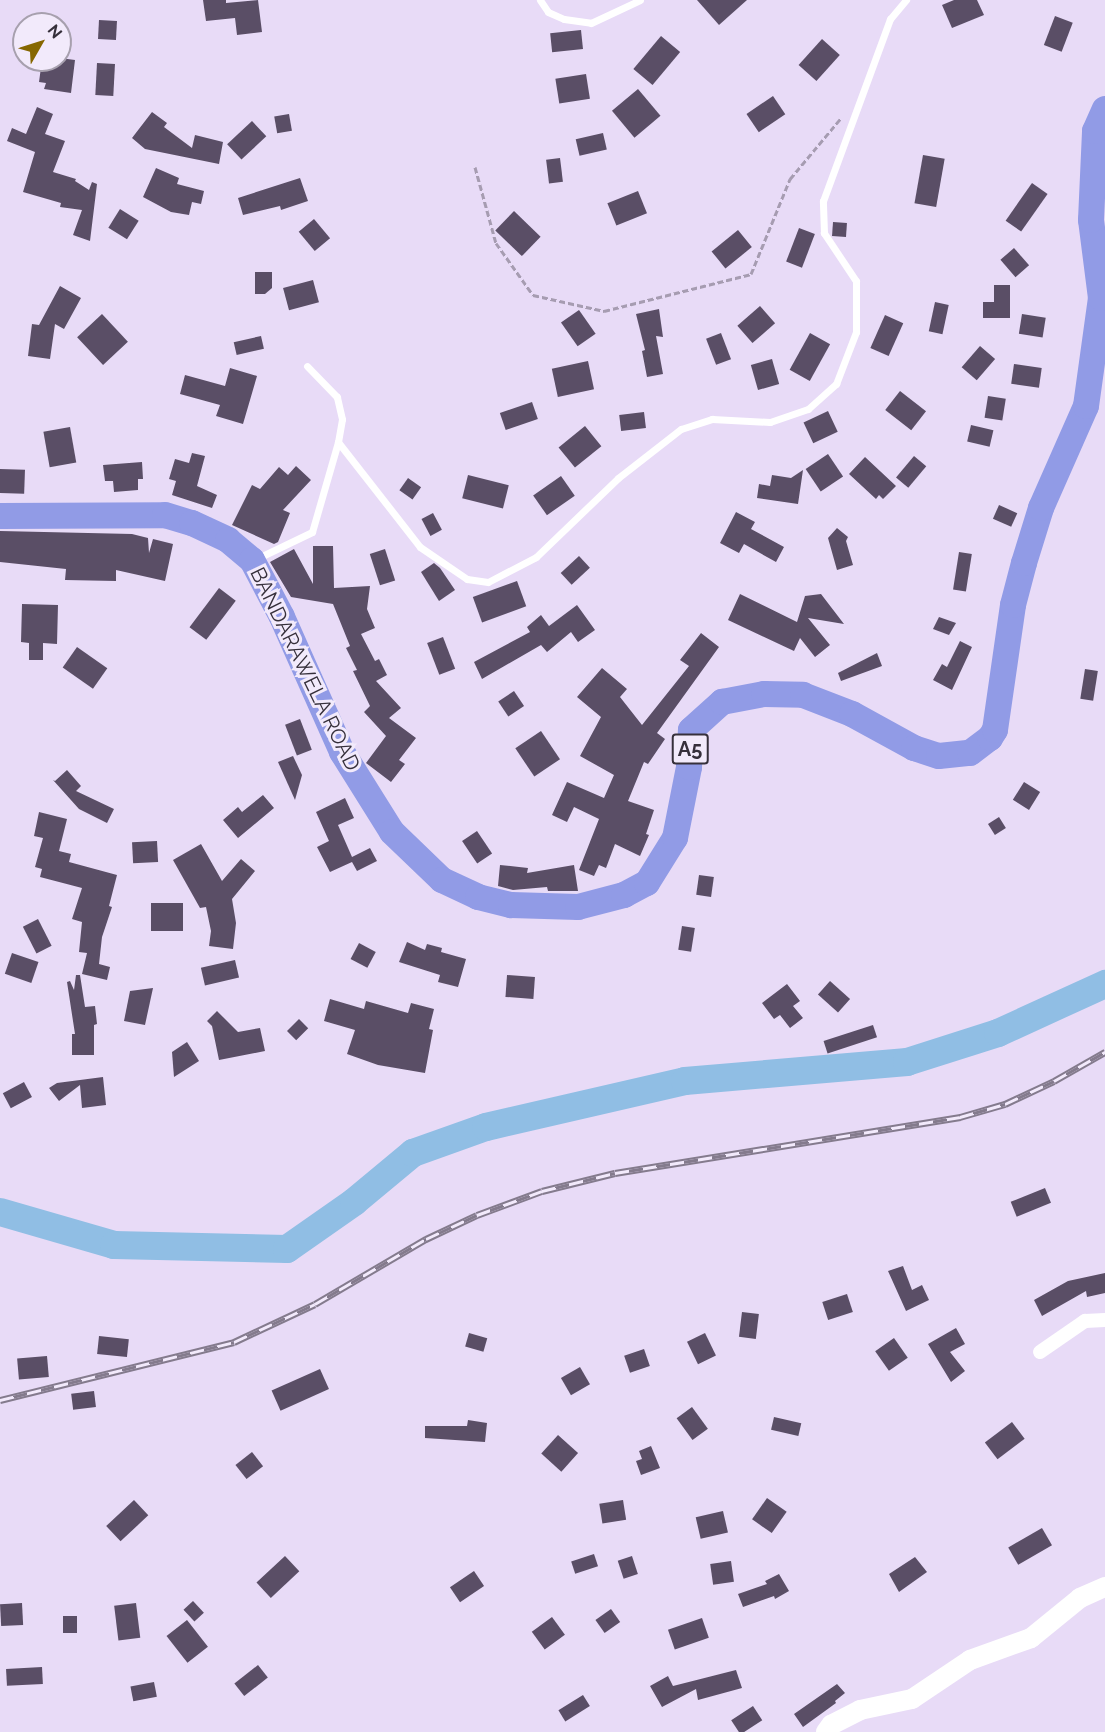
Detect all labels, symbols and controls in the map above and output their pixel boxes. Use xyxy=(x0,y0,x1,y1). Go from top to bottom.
north arrow xyxy=(12,12,72,72)
text: N xyxy=(44,21,66,42)
street label: BANDARAWELA ROAD xyxy=(245,563,365,775)
road number: A5 xyxy=(670,732,710,766)

